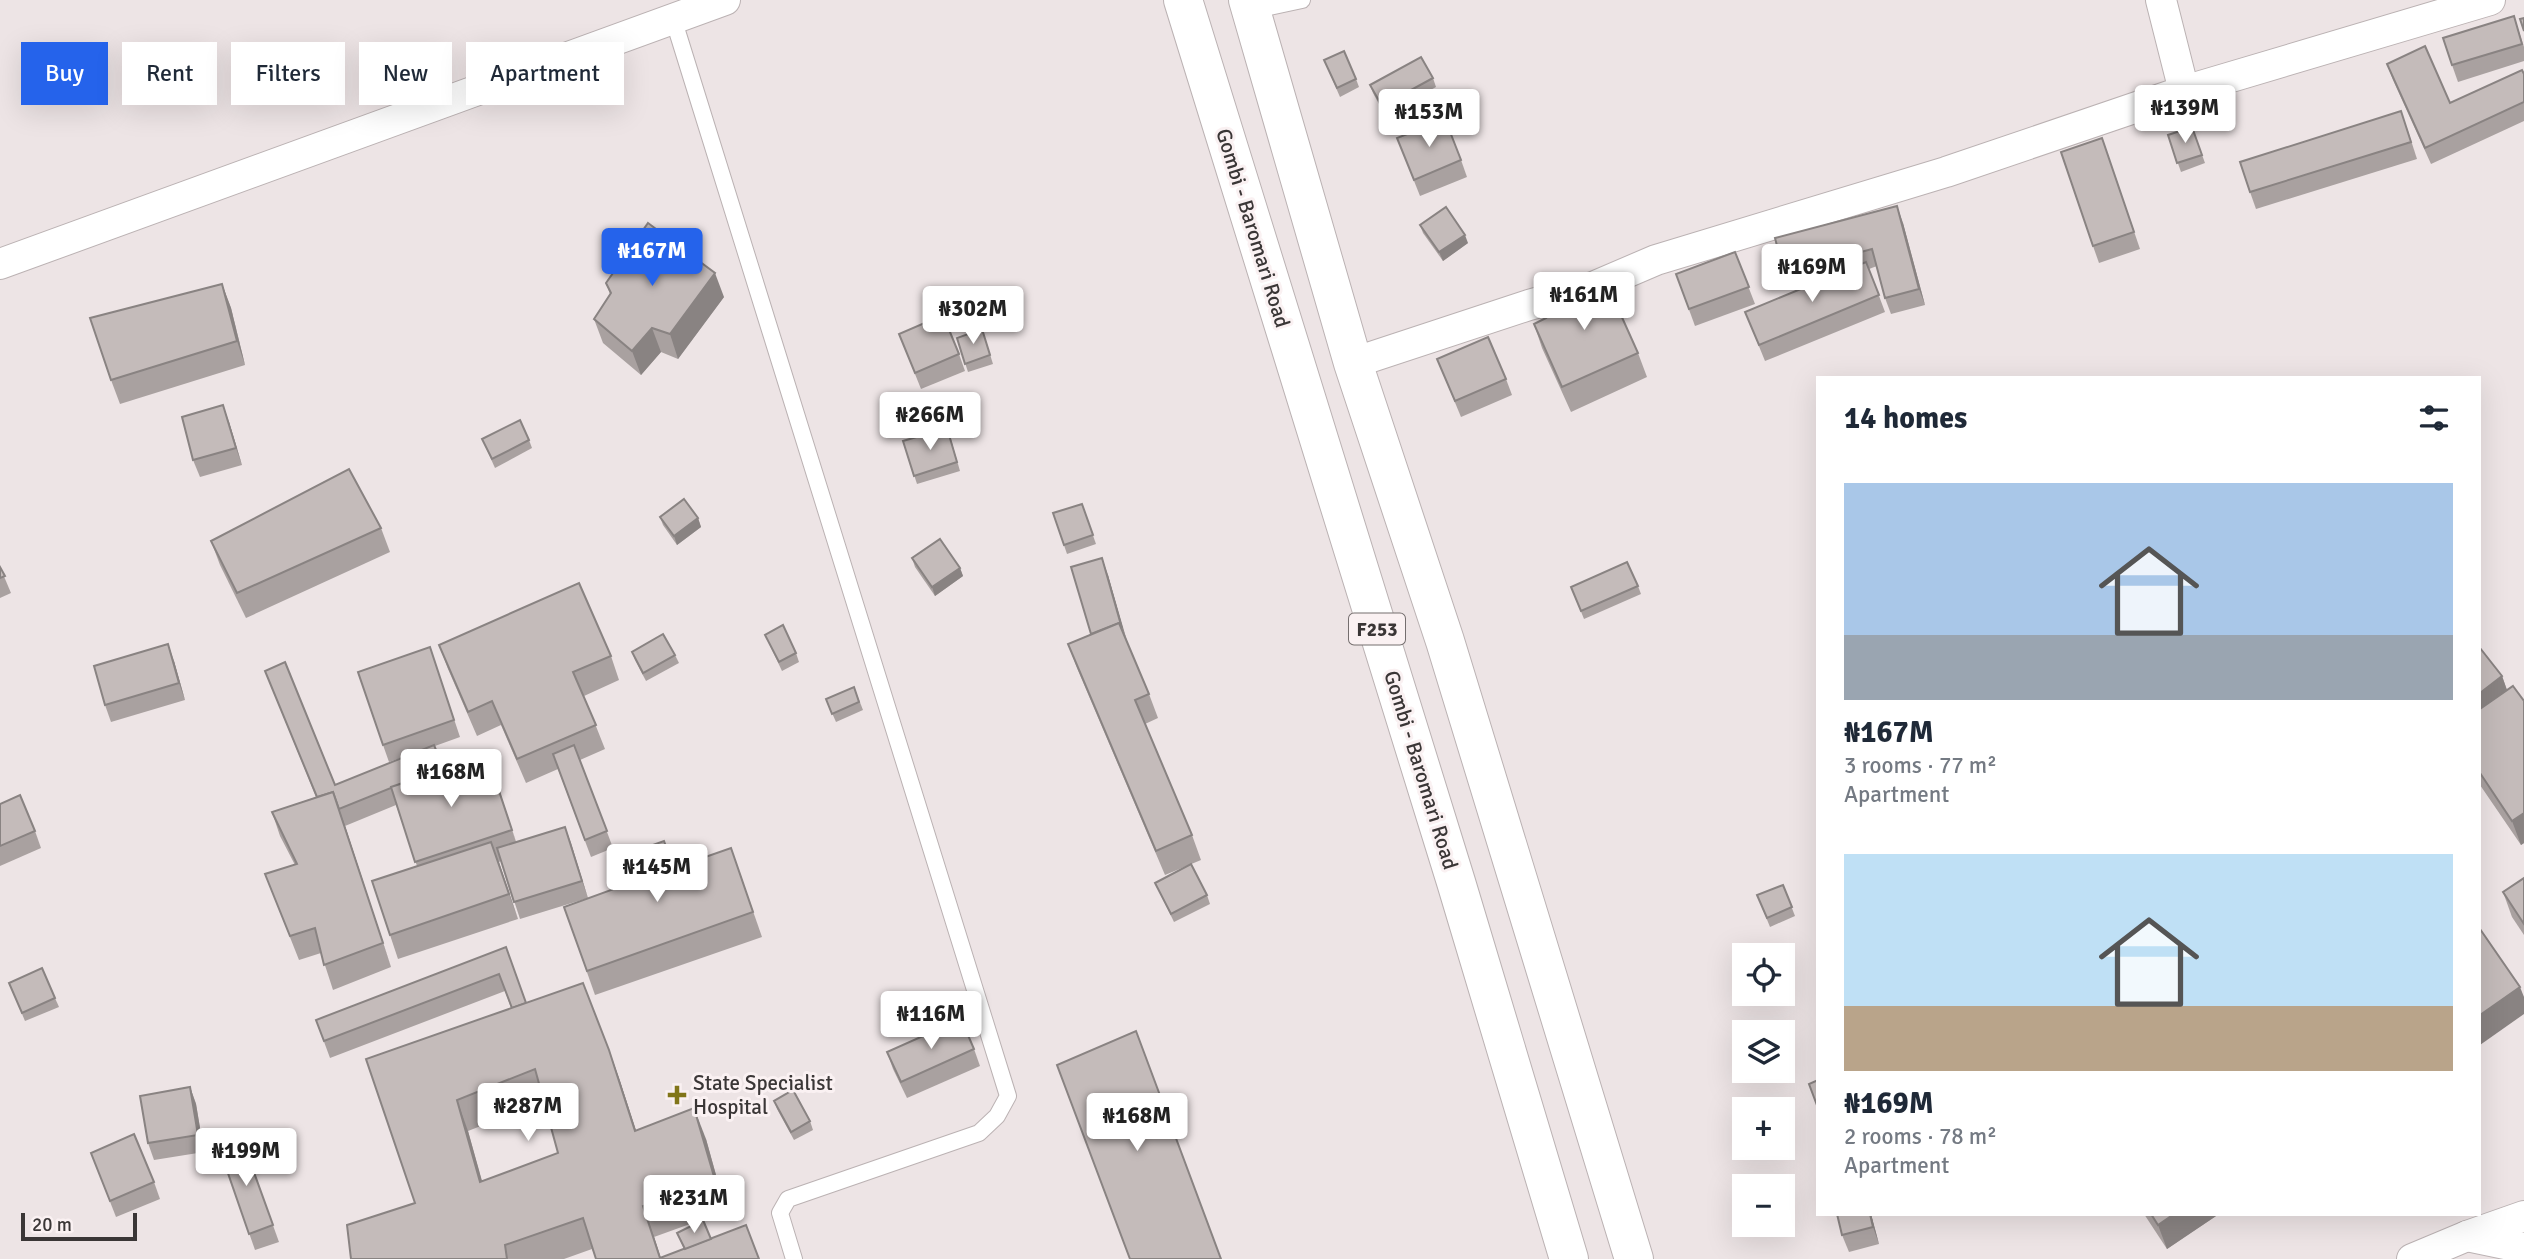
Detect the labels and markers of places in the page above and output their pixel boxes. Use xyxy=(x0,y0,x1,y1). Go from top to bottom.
pin: ₦139M xyxy=(2136,86,2234,145)
pin: ₦153M xyxy=(1380,90,1478,149)
pin: ₦167M xyxy=(603,229,701,288)
pin: ₦169M xyxy=(1763,244,1861,304)
pin: ₦161M xyxy=(1535,272,1633,332)
pin: ₦302M xyxy=(924,286,1022,346)
pin: ₦266M xyxy=(881,392,979,452)
pin: ₦168M xyxy=(402,750,500,809)
pin: ₦145M xyxy=(608,844,706,904)
pin: ₦116M xyxy=(882,992,980,1051)
place label: State Specialist Hospital xyxy=(693,1070,833,1120)
pin: ₦287M xyxy=(479,1084,577,1143)
marker: State Specialist Hospital xyxy=(667,1085,687,1105)
pin: ₦168M xyxy=(1088,1094,1186,1153)
pin: ₦199M xyxy=(197,1128,295,1188)
pin: ₦231M xyxy=(645,1176,743,1235)

